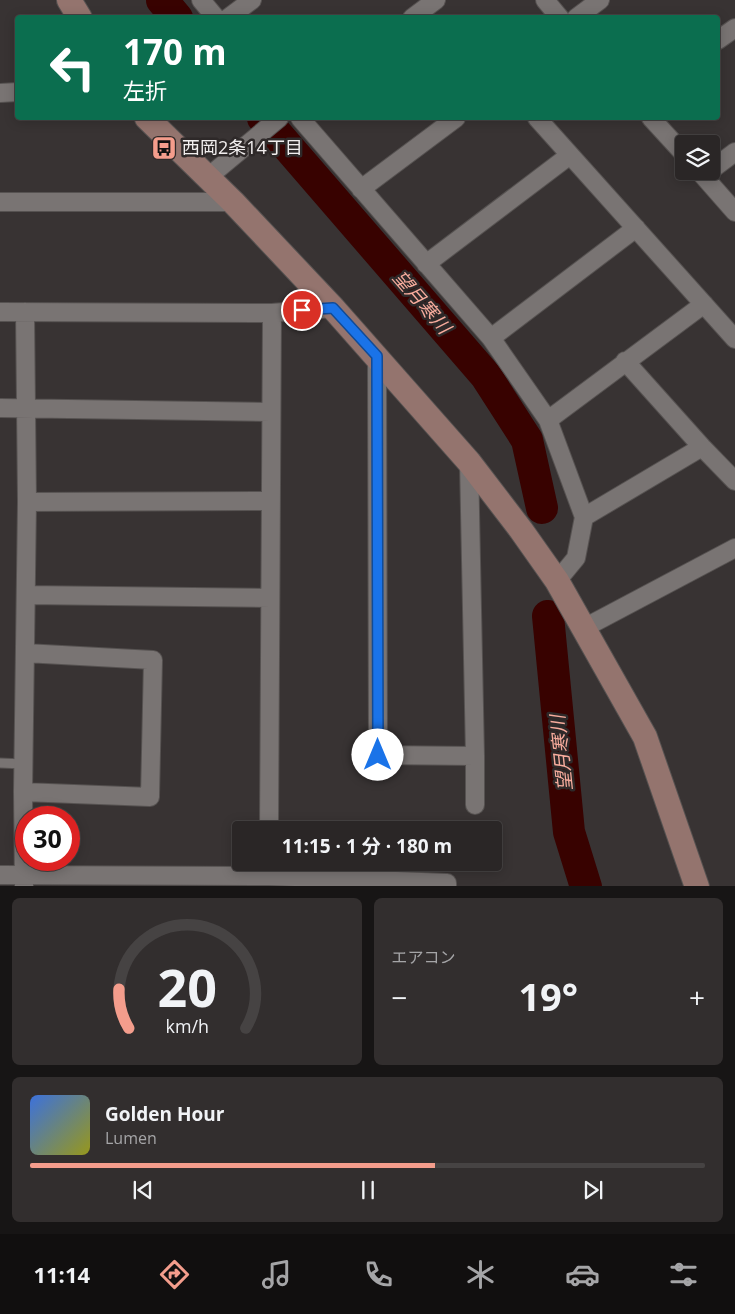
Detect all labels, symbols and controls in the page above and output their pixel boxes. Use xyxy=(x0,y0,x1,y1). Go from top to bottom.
text: 170 m xyxy=(123,28,227,75)
icon: left xyxy=(40,35,105,100)
text: 左折 xyxy=(123,75,167,105)
bus stop icon: 西岡2条14丁目 xyxy=(151,135,177,161)
place label: 西岡2条14丁目 xyxy=(182,135,303,159)
map controls xyxy=(675,135,720,180)
button: layers xyxy=(675,135,720,180)
water label: 望月寒川 xyxy=(387,265,458,341)
pin xyxy=(281,289,323,331)
icon: arrive xyxy=(288,296,316,324)
water label: 望月寒川 xyxy=(544,712,578,792)
position arrow xyxy=(351,728,403,780)
speed limit sign: 30 xyxy=(15,806,80,871)
text: 11:15 · 1 分 · 180 m xyxy=(282,833,452,859)
text: エアコン xyxy=(392,946,456,968)
text: 20 xyxy=(157,951,216,1022)
text: 19° xyxy=(518,970,578,1022)
text: − xyxy=(392,978,408,1016)
text: + xyxy=(689,978,705,1016)
text: km/h xyxy=(165,1014,208,1038)
text: Golden Hour xyxy=(105,1101,224,1127)
text: Lumen xyxy=(105,1127,157,1149)
icon: previous xyxy=(129,1176,157,1204)
icon: pause xyxy=(354,1176,382,1204)
icon: next xyxy=(579,1176,607,1204)
icon: directions xyxy=(157,1257,192,1292)
icon: music xyxy=(259,1257,294,1292)
icon: phone xyxy=(361,1257,396,1292)
icon: climate xyxy=(463,1257,498,1292)
icon: car xyxy=(565,1257,600,1292)
icon: filters xyxy=(666,1257,701,1292)
text: 11:14 xyxy=(33,1259,90,1289)

